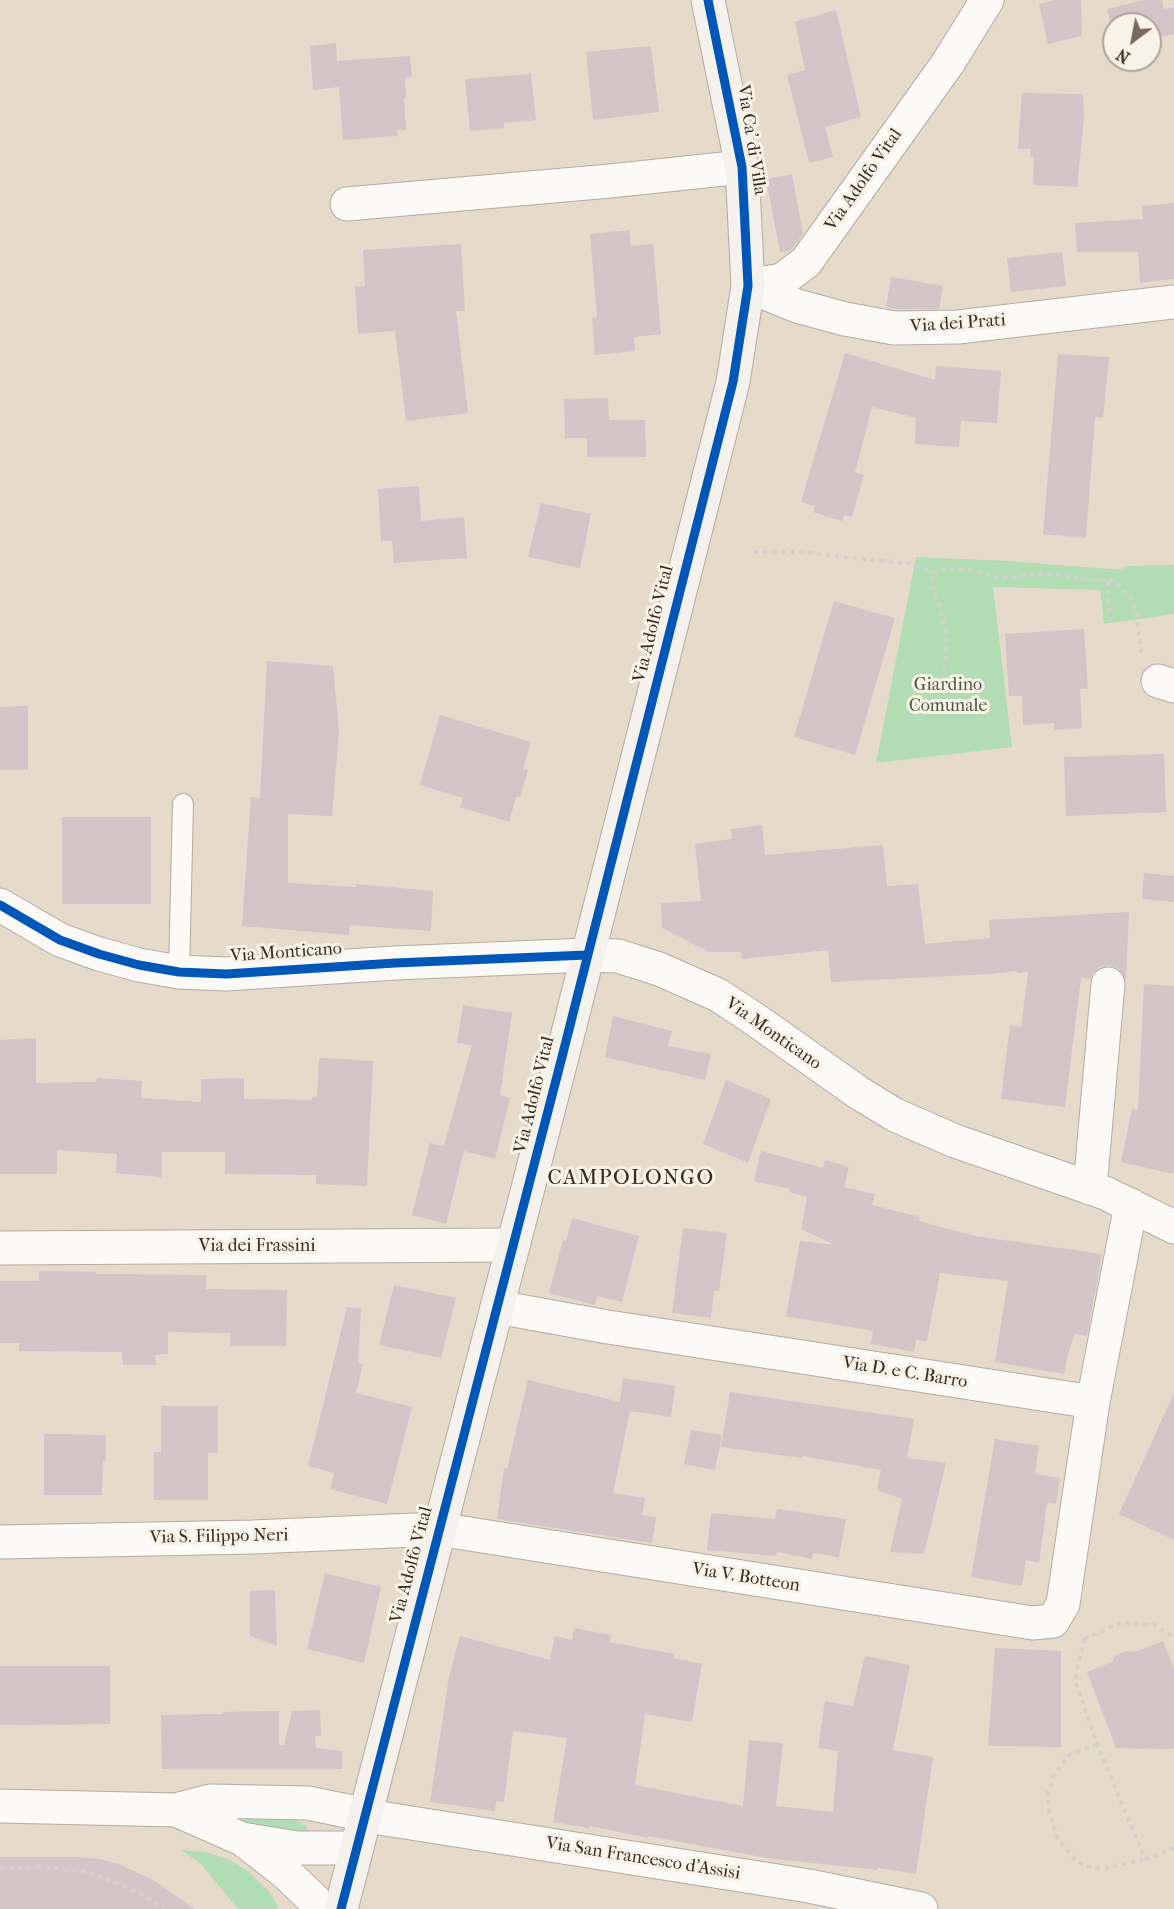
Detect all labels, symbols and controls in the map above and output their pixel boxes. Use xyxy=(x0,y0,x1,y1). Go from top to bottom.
north arrow xyxy=(1102,12,1162,72)
text: N xyxy=(1113,45,1133,67)
street label: Via Ca' di Villa xyxy=(732,83,770,197)
street label: Via Adolfo Vital xyxy=(821,125,907,235)
street label: Via dei Prati xyxy=(910,310,1006,338)
street label: Via Adolfo Vital xyxy=(629,563,679,685)
park label: Giardino Comunale xyxy=(909,675,987,718)
street label: Via Monticano xyxy=(229,938,343,968)
street label: Via Monticano xyxy=(721,993,825,1075)
street label: Via Adolfo Vital xyxy=(510,1034,560,1156)
district label: CAMPOLONGO xyxy=(547,1166,715,1192)
street label: Via dei Frassini xyxy=(198,1236,316,1258)
street label: Via D. e C. Barro xyxy=(841,1352,969,1394)
street label: Via Adolfo Vital xyxy=(386,1504,438,1626)
street label: Via S. Filippo Neri xyxy=(149,1525,289,1549)
street label: Via V. Botteon xyxy=(690,1559,802,1597)
street label: Via San Francesco d'Assisi xyxy=(544,1833,742,1885)

